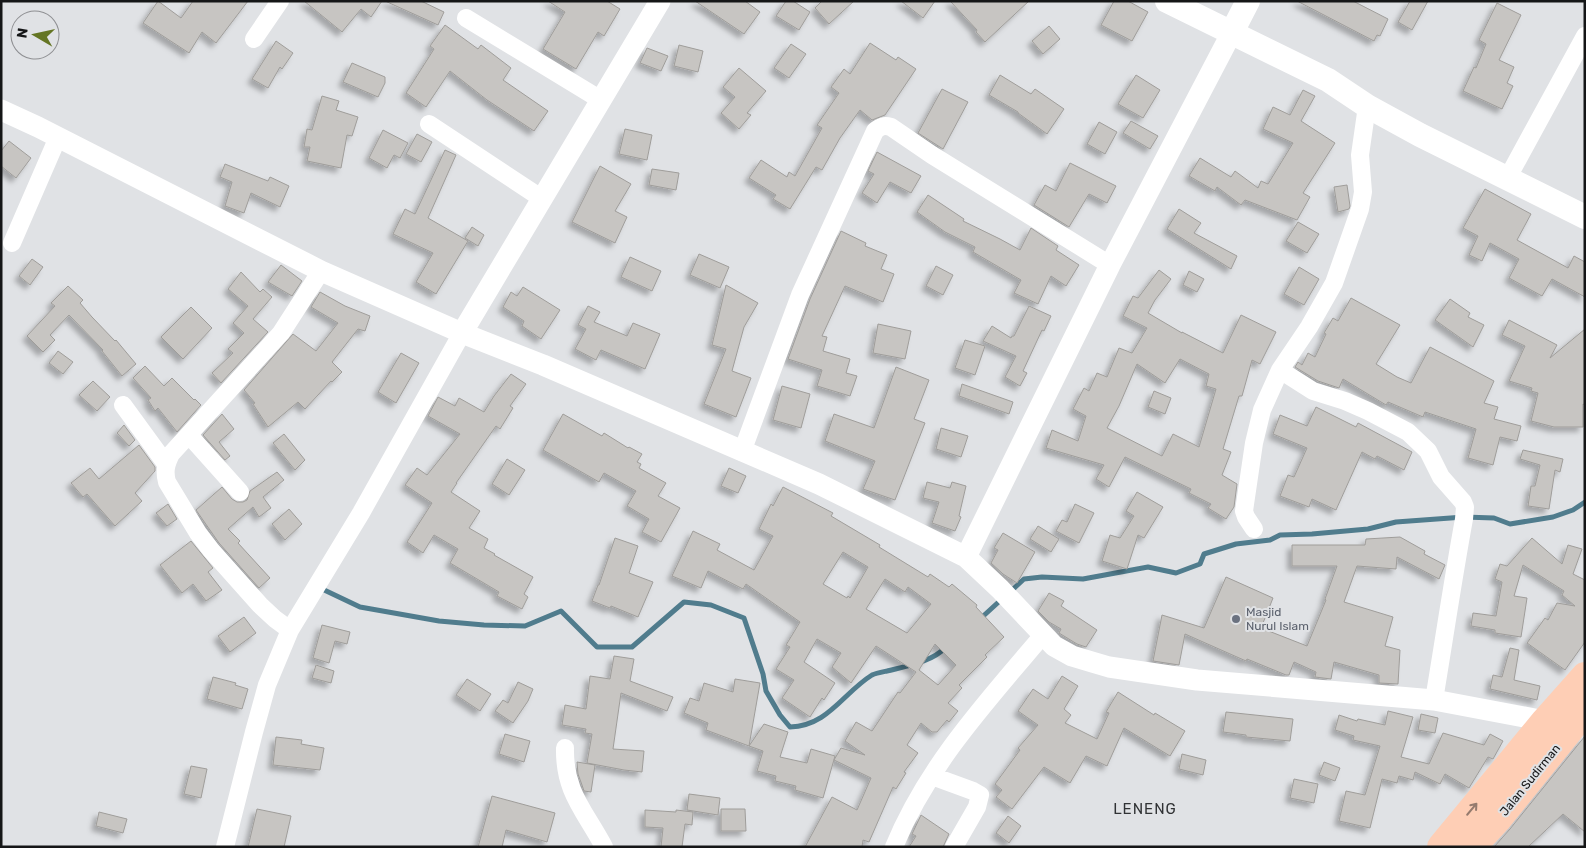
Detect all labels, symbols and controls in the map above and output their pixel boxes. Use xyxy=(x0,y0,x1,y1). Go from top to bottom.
north arrow xyxy=(10,10,60,60)
text: N xyxy=(13,27,32,39)
place label: Masjid Nurul Islam xyxy=(1246,605,1309,633)
marker: Masjid Nurul Islam xyxy=(1230,613,1242,625)
street label: Jalan Sudirman xyxy=(1497,741,1563,819)
district label: LENENG xyxy=(1113,800,1177,818)
one-way arrow xyxy=(1466,803,1477,816)

